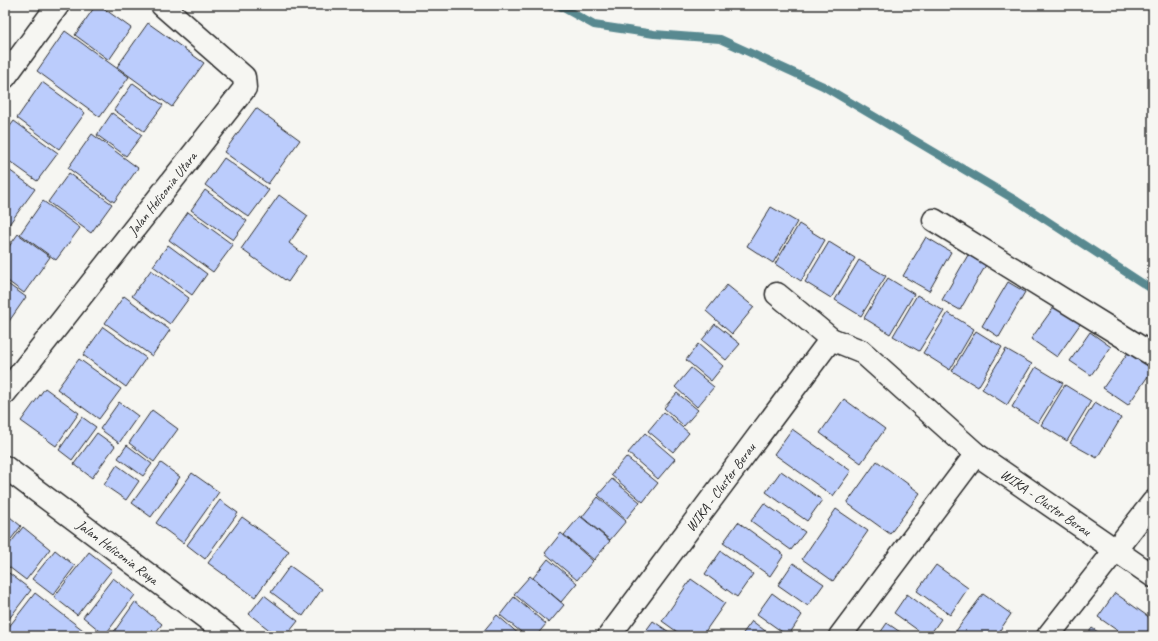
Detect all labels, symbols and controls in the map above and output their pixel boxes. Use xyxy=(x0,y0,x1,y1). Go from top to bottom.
street label: Jalan Heliconia Utara xyxy=(123,147,201,239)
street label: WIKA - Cluster Berau xyxy=(682,439,759,535)
street label: WIKA - Cluster Berau xyxy=(998,465,1095,540)
street label: Jalan Heliconia Raya xyxy=(73,515,163,588)

